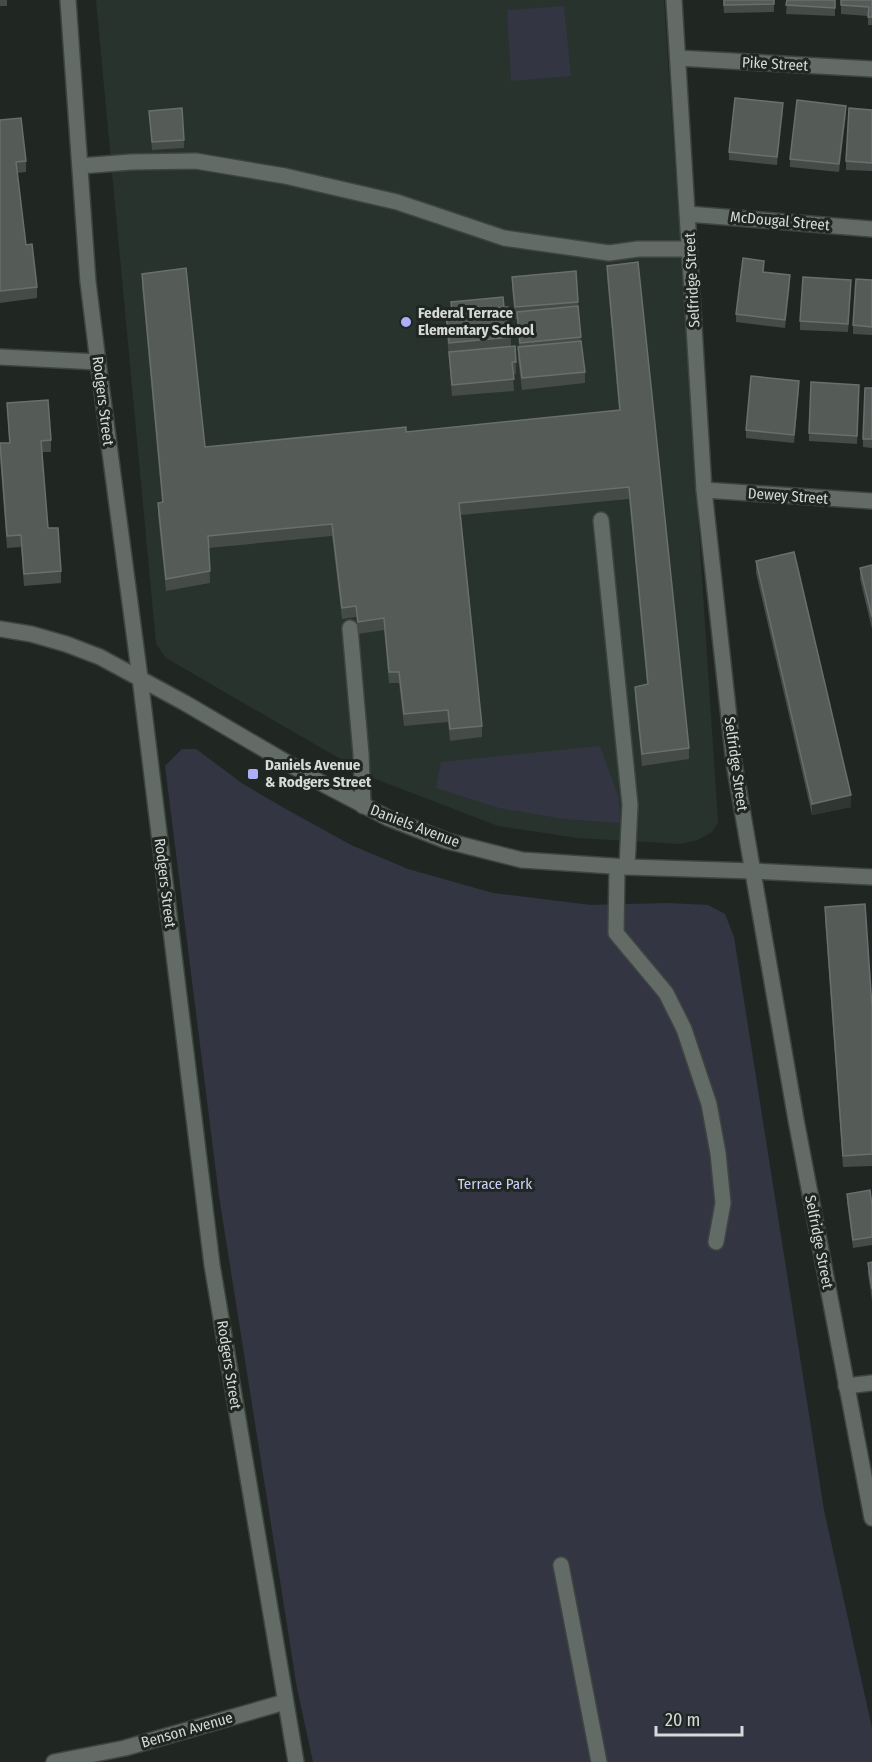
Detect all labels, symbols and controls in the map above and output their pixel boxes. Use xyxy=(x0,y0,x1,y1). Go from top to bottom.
street label: Pike Street xyxy=(741,53,809,75)
street label: McDougal Street xyxy=(729,208,831,234)
street label: Selfridge Street xyxy=(681,232,703,328)
place label: Federal Terrace Elementary School xyxy=(418,304,535,339)
marker: Federal Terrace Elementary School xyxy=(399,315,413,329)
street label: Rodgers Street xyxy=(89,355,117,447)
street label: Dewey Street xyxy=(747,484,829,508)
street label: Selfridge Street xyxy=(720,716,752,812)
place label: Daniels Avenue & Rodgers Street xyxy=(265,756,372,791)
marker: Daniels Avenue & Rodgers Street xyxy=(246,767,260,781)
street label: Daniels Avenue xyxy=(368,801,462,851)
street label: Rodgers Street xyxy=(151,837,179,929)
park label: Terrace Park xyxy=(458,1175,532,1193)
street label: Selfridge Street xyxy=(801,1194,837,1290)
street label: Rodgers Street xyxy=(213,1319,245,1411)
scale bar xyxy=(656,1699,742,1737)
street label: Benson Avenue xyxy=(139,1708,235,1752)
text: 20 m xyxy=(665,1709,700,1731)

